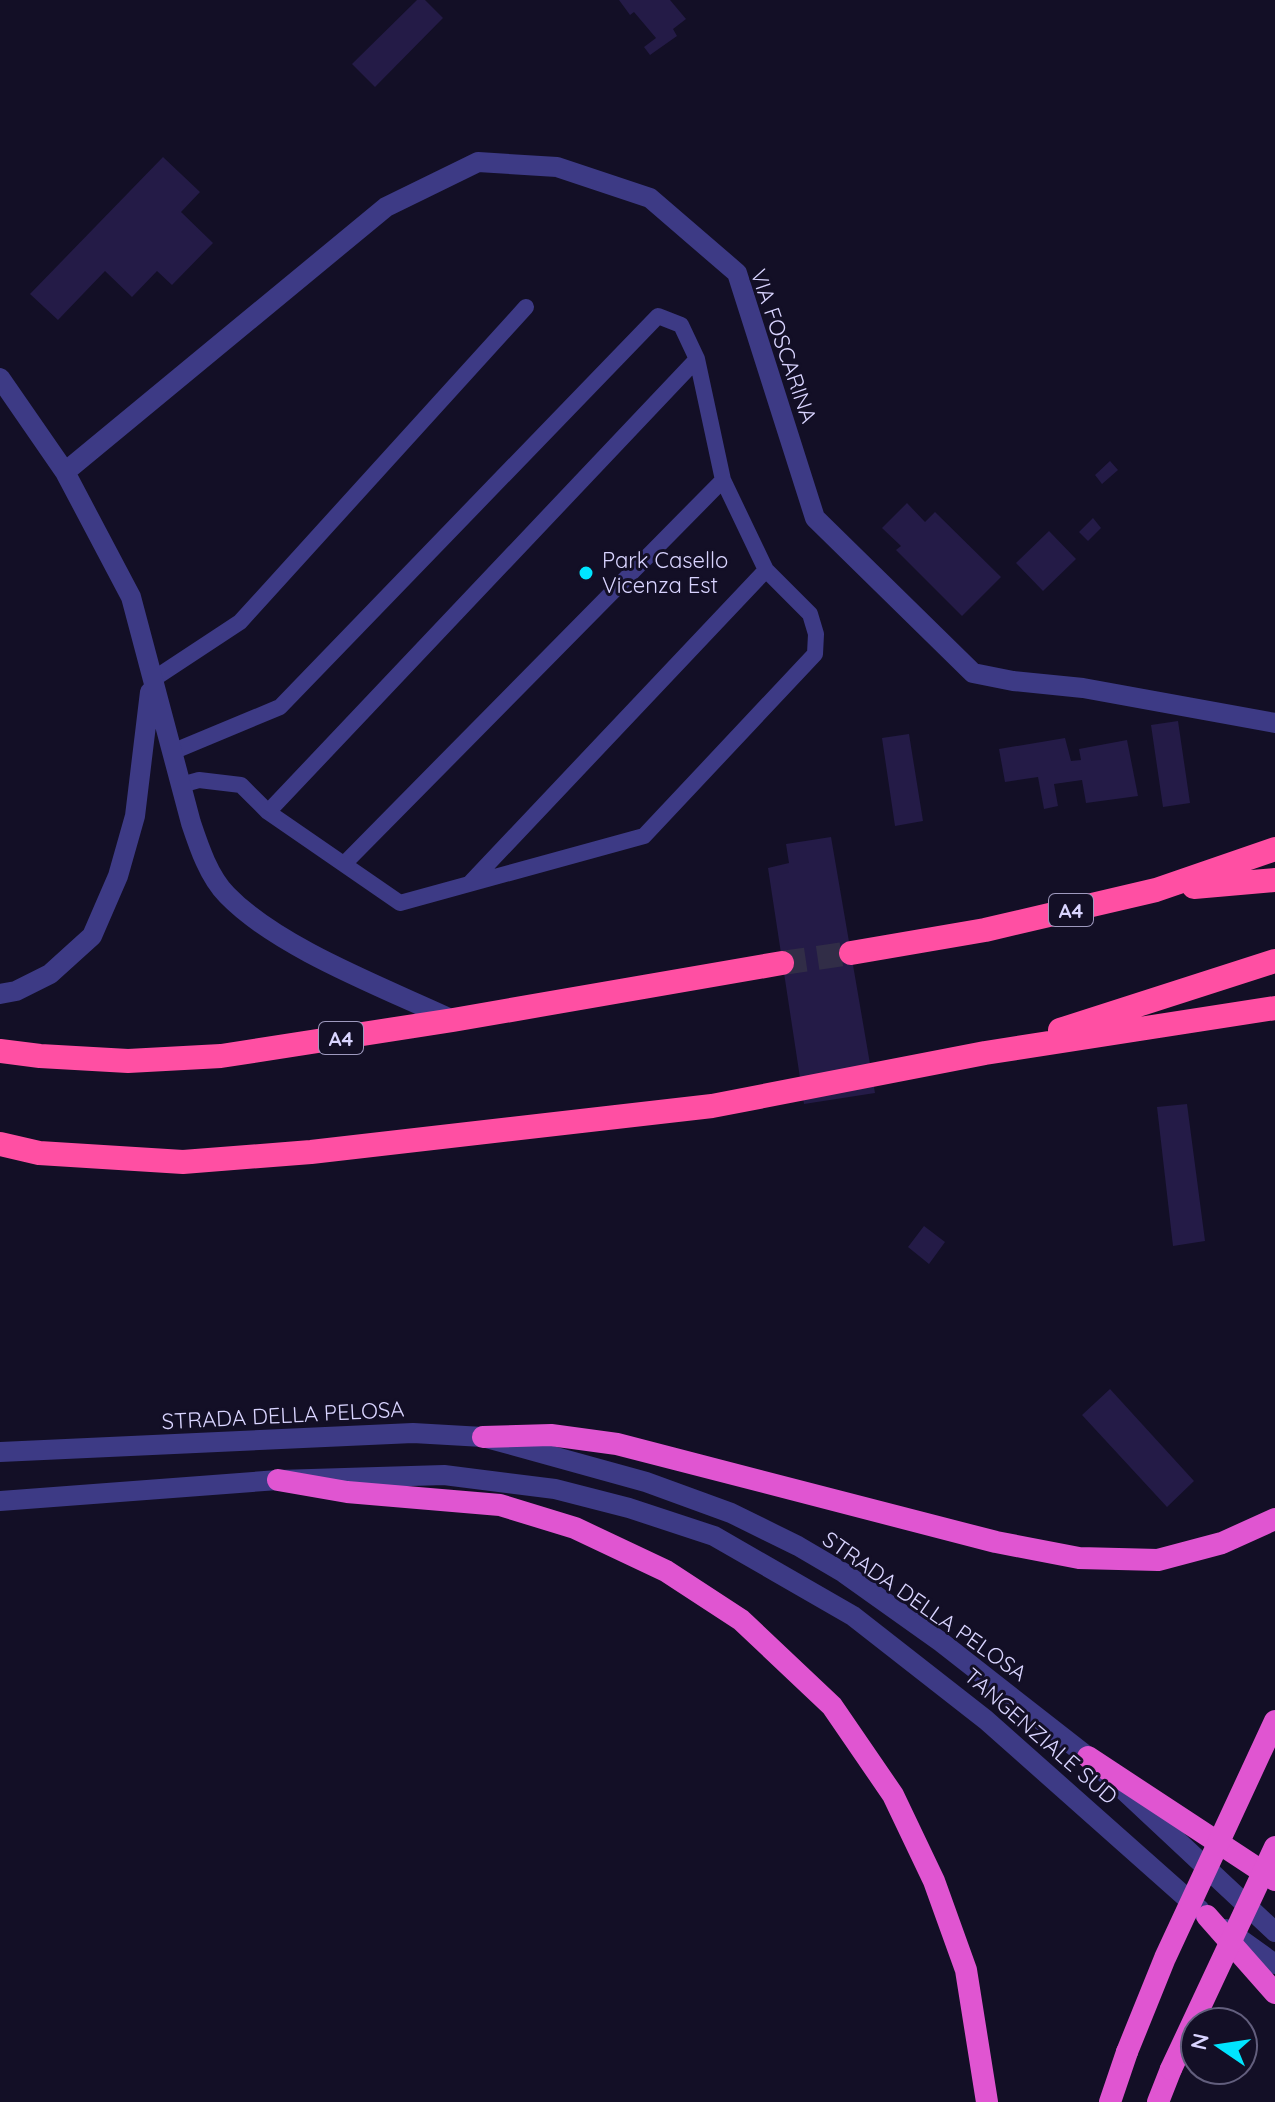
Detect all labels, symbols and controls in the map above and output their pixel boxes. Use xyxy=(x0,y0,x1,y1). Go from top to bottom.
street label: VIA FOSCARINA xyxy=(745,265,823,427)
place label: Park Casello Vicenza Est xyxy=(602,546,728,599)
marker: Park Casello Vicenza Est xyxy=(577,564,595,582)
road number: A4 xyxy=(1049,894,1093,926)
road number: A4 xyxy=(319,1022,363,1054)
street label: STRADA DELLA PELOSA xyxy=(161,1395,405,1435)
street label: STRADA DELLA PELOSA xyxy=(817,1525,1033,1687)
street label: TANGENZIALE SUD xyxy=(959,1662,1123,1810)
north arrow xyxy=(1179,2006,1259,2086)
text: N xyxy=(1184,2030,1215,2053)

